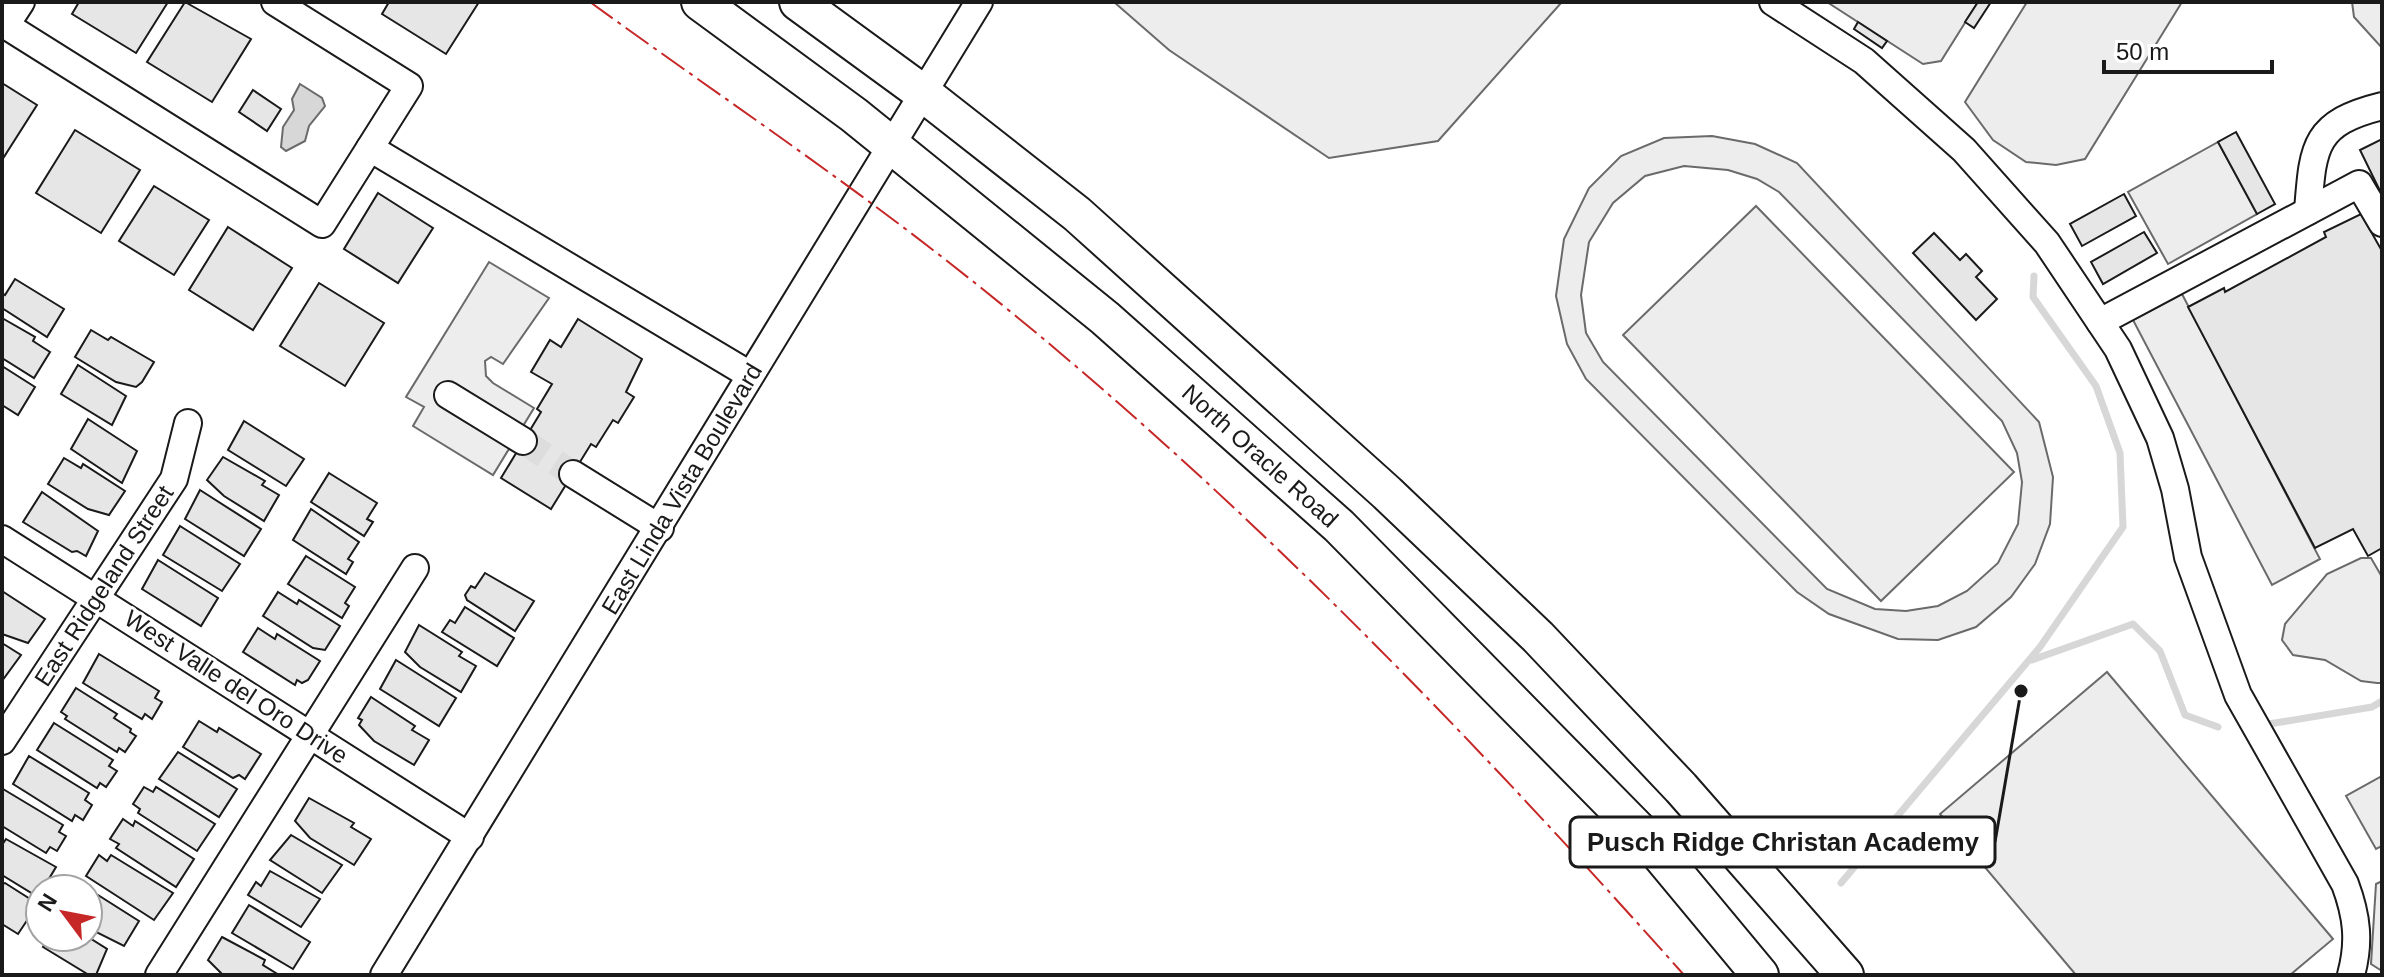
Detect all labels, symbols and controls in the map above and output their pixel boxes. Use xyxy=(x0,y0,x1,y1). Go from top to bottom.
scale bar xyxy=(2104,24,2272,74)
text: 50 m xyxy=(2116,38,2169,65)
street label: East Linda Vista Boulevard xyxy=(596,358,767,619)
street label: North Oracle Road xyxy=(1177,379,1344,533)
street label: East Ridgeland Street xyxy=(29,480,179,691)
street label: West Valle del Oro Drive xyxy=(120,604,353,769)
callout: Pusch Ridge Christan Academy xyxy=(1570,817,1995,867)
text: Pusch Ridge Christan Academy xyxy=(1587,827,1980,857)
north arrow xyxy=(24,873,104,953)
text: N xyxy=(33,889,62,916)

